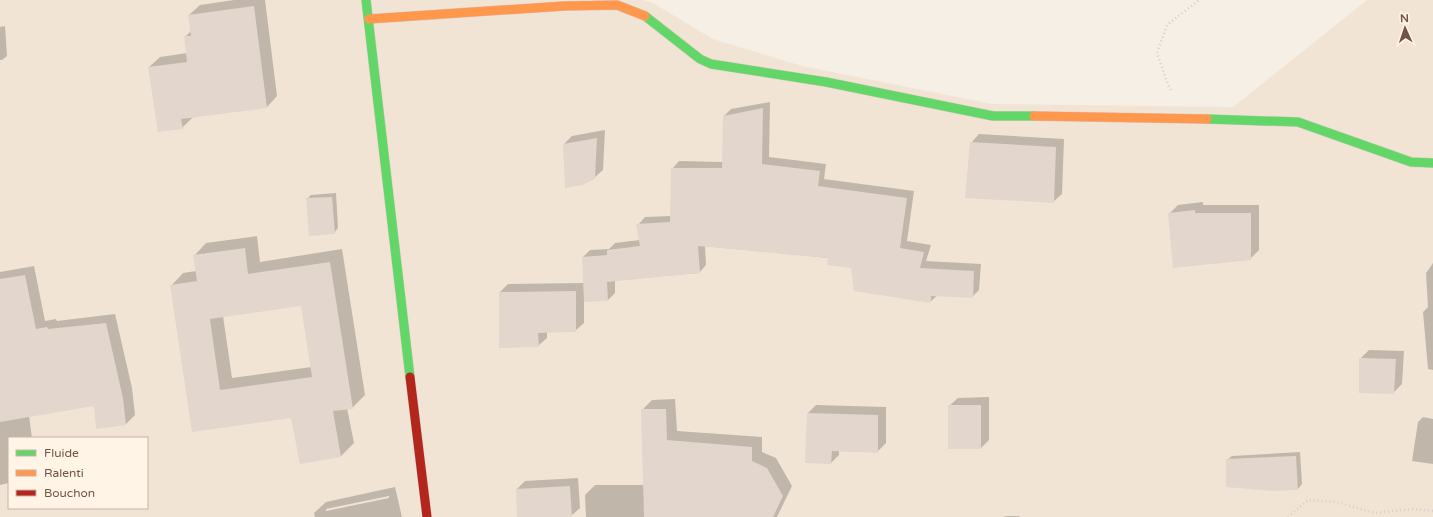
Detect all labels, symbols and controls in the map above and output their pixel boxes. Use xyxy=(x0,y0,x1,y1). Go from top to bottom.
north arrow xyxy=(1385,8,1425,48)
text: N xyxy=(1400,12,1409,25)
legend xyxy=(8,437,148,509)
text: Fluide xyxy=(44,446,79,460)
text: Ralenti xyxy=(44,466,84,480)
text: Bouchon xyxy=(44,486,95,500)

